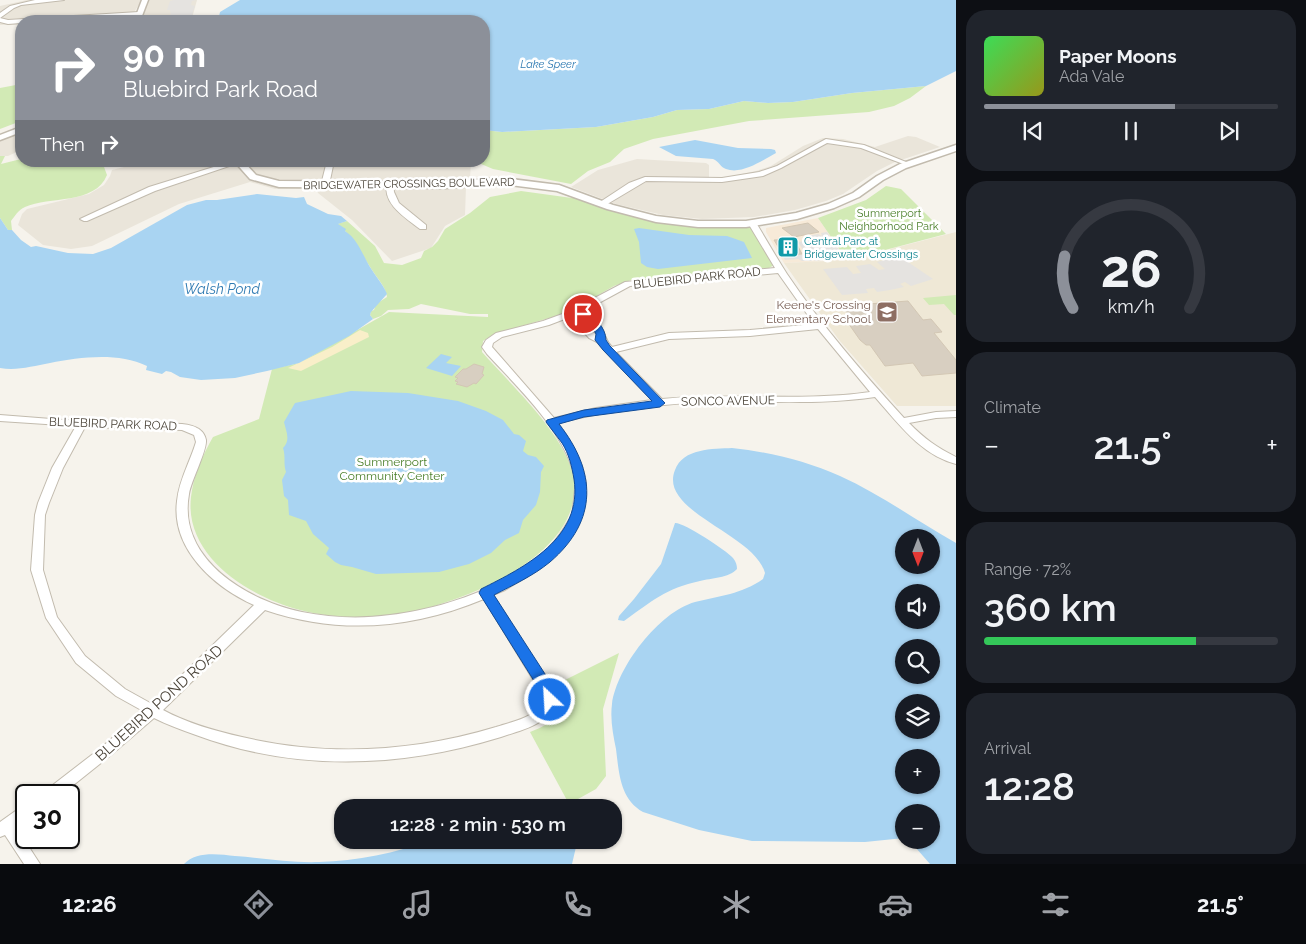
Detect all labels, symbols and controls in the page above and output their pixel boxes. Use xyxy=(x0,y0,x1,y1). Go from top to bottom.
text: 90 m xyxy=(123,34,206,75)
icon: right xyxy=(40,35,105,100)
text: Paper Moons xyxy=(1059,45,1177,67)
water label: Lake Speer xyxy=(520,58,577,71)
text: Ada Vale xyxy=(1059,67,1124,86)
text: Bluebird Park Road xyxy=(123,76,318,102)
icon: previous xyxy=(1019,117,1047,145)
icon: pause xyxy=(1117,117,1145,145)
icon: next xyxy=(1215,117,1243,145)
icon: right xyxy=(95,130,123,158)
text: Then xyxy=(40,133,85,155)
street label: BRIDGEWATER CROSSINGS BOULEVARD xyxy=(303,176,515,192)
park label: Summerport Neighborhood Park xyxy=(839,207,939,233)
building icon: Central Parc at Bridgewater Crossings xyxy=(776,235,800,259)
place label: Central Parc at Bridgewater Crossings xyxy=(804,235,918,261)
text: 26 xyxy=(1101,238,1161,299)
street label: BLUEBIRD PARK ROAD xyxy=(633,264,762,292)
water label: Walsh Pond xyxy=(184,281,260,297)
pin xyxy=(562,293,604,335)
text: km/h xyxy=(1107,296,1155,317)
place label: Keene's Crossing Elementary School xyxy=(766,298,872,326)
icon: arrive xyxy=(569,300,597,328)
school or university icon: Keene's Crossing Elementary School xyxy=(875,300,899,324)
street label: SONCO AVENUE xyxy=(681,393,775,409)
text: Climate xyxy=(984,398,1041,417)
street label: BLUEBIRD PARK ROAD xyxy=(49,415,178,433)
text: 21.5° xyxy=(1094,423,1172,468)
text: − xyxy=(984,429,999,462)
text: + xyxy=(1266,429,1278,462)
park label: Summerport Community Center xyxy=(340,455,445,483)
north arrow xyxy=(895,529,940,574)
map controls xyxy=(895,529,940,849)
text: Range · 72% xyxy=(984,560,1071,579)
button: sound xyxy=(895,584,940,629)
text: 360 km xyxy=(984,585,1117,630)
button: search xyxy=(895,639,940,684)
street label: BLUEBIRD POND ROAD xyxy=(92,641,227,765)
position arrow xyxy=(523,673,575,725)
button: layers xyxy=(895,694,940,739)
text: Arrival xyxy=(984,739,1031,758)
button: + xyxy=(895,749,940,794)
text: 12:28 xyxy=(984,764,1075,809)
speed limit sign: 30 xyxy=(15,784,80,849)
button: − xyxy=(895,804,940,849)
text: 12:28 · 2 min · 530 m xyxy=(390,813,566,835)
icon: directions xyxy=(241,887,276,922)
icon: music xyxy=(400,887,435,922)
icon: phone xyxy=(560,887,595,922)
icon: climate xyxy=(719,887,754,922)
icon: car xyxy=(878,887,913,922)
icon: filters xyxy=(1038,887,1073,922)
text: 12:26 xyxy=(62,891,117,917)
text: 21.5° xyxy=(1197,891,1244,917)

